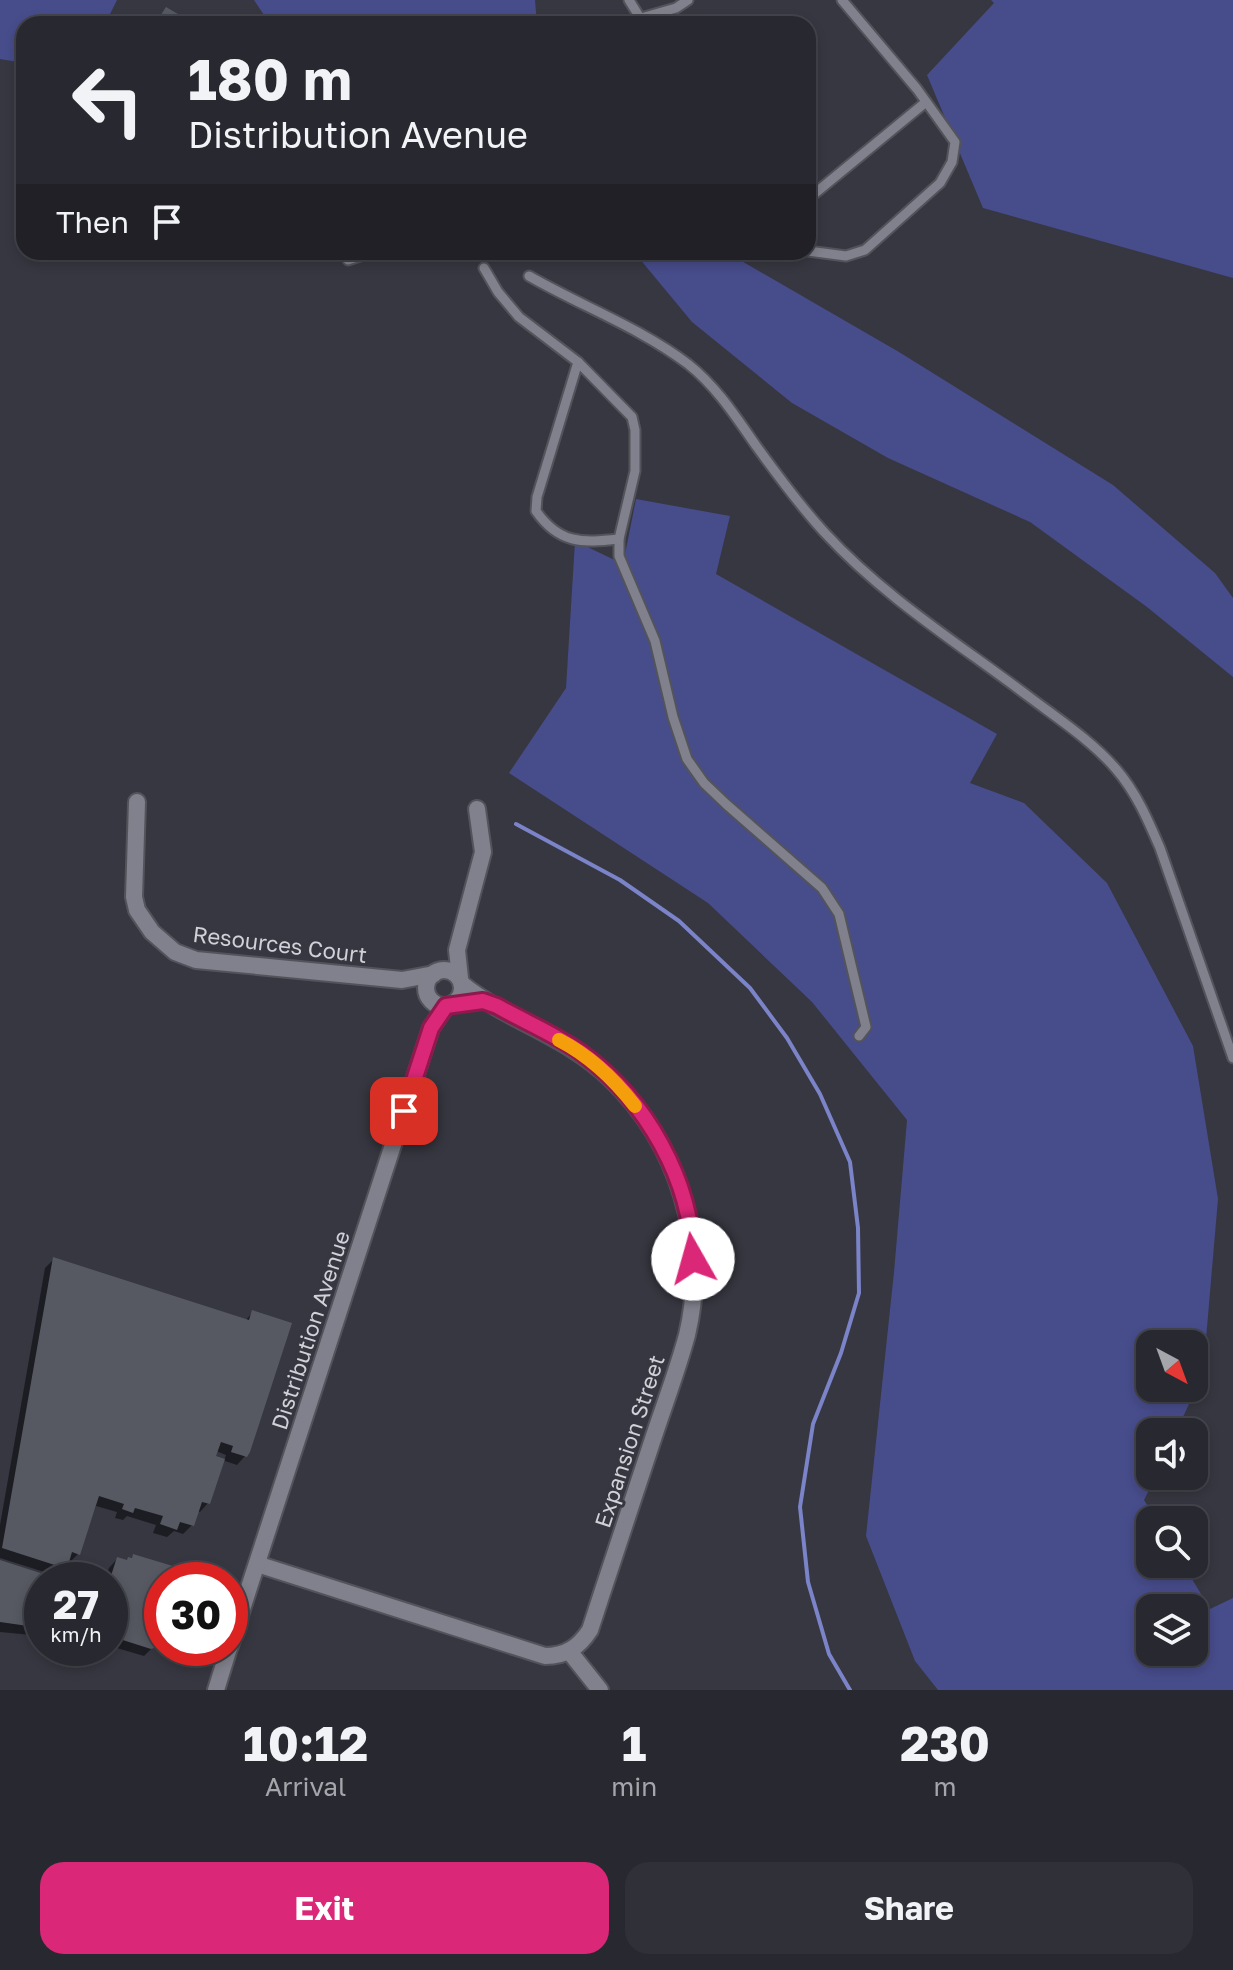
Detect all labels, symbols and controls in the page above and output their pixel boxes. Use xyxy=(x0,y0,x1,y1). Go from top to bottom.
text: 180 m xyxy=(188,45,352,112)
icon: left xyxy=(56,48,160,152)
text: Distribution Avenue xyxy=(188,113,528,156)
icon: arrive xyxy=(145,200,189,244)
text: Then xyxy=(56,204,129,240)
street label: Resources Court xyxy=(191,920,369,968)
pin xyxy=(370,1077,438,1145)
icon: arrive xyxy=(382,1089,426,1133)
position arrow xyxy=(651,1217,735,1301)
street label: Distribution Avenue xyxy=(265,1227,355,1433)
north arrow xyxy=(1136,1330,1208,1402)
map controls xyxy=(1136,1330,1208,1666)
street label: Expansion Street xyxy=(588,1351,670,1531)
button: sound xyxy=(1136,1418,1208,1490)
button: search xyxy=(1136,1506,1208,1578)
speed limit sign: 30 xyxy=(144,1562,248,1666)
text: 27 xyxy=(53,1580,99,1628)
button: layers xyxy=(1136,1594,1208,1666)
text: km/h xyxy=(51,1622,101,1646)
text: 10:12 xyxy=(243,1714,368,1772)
text: 1 xyxy=(622,1714,647,1772)
text: 230 xyxy=(900,1714,990,1772)
text: Arrival xyxy=(265,1771,346,1802)
text: min xyxy=(611,1771,657,1802)
text: m xyxy=(934,1771,957,1802)
button: Exit xyxy=(40,1862,609,1954)
button: Share xyxy=(625,1862,1193,1954)

